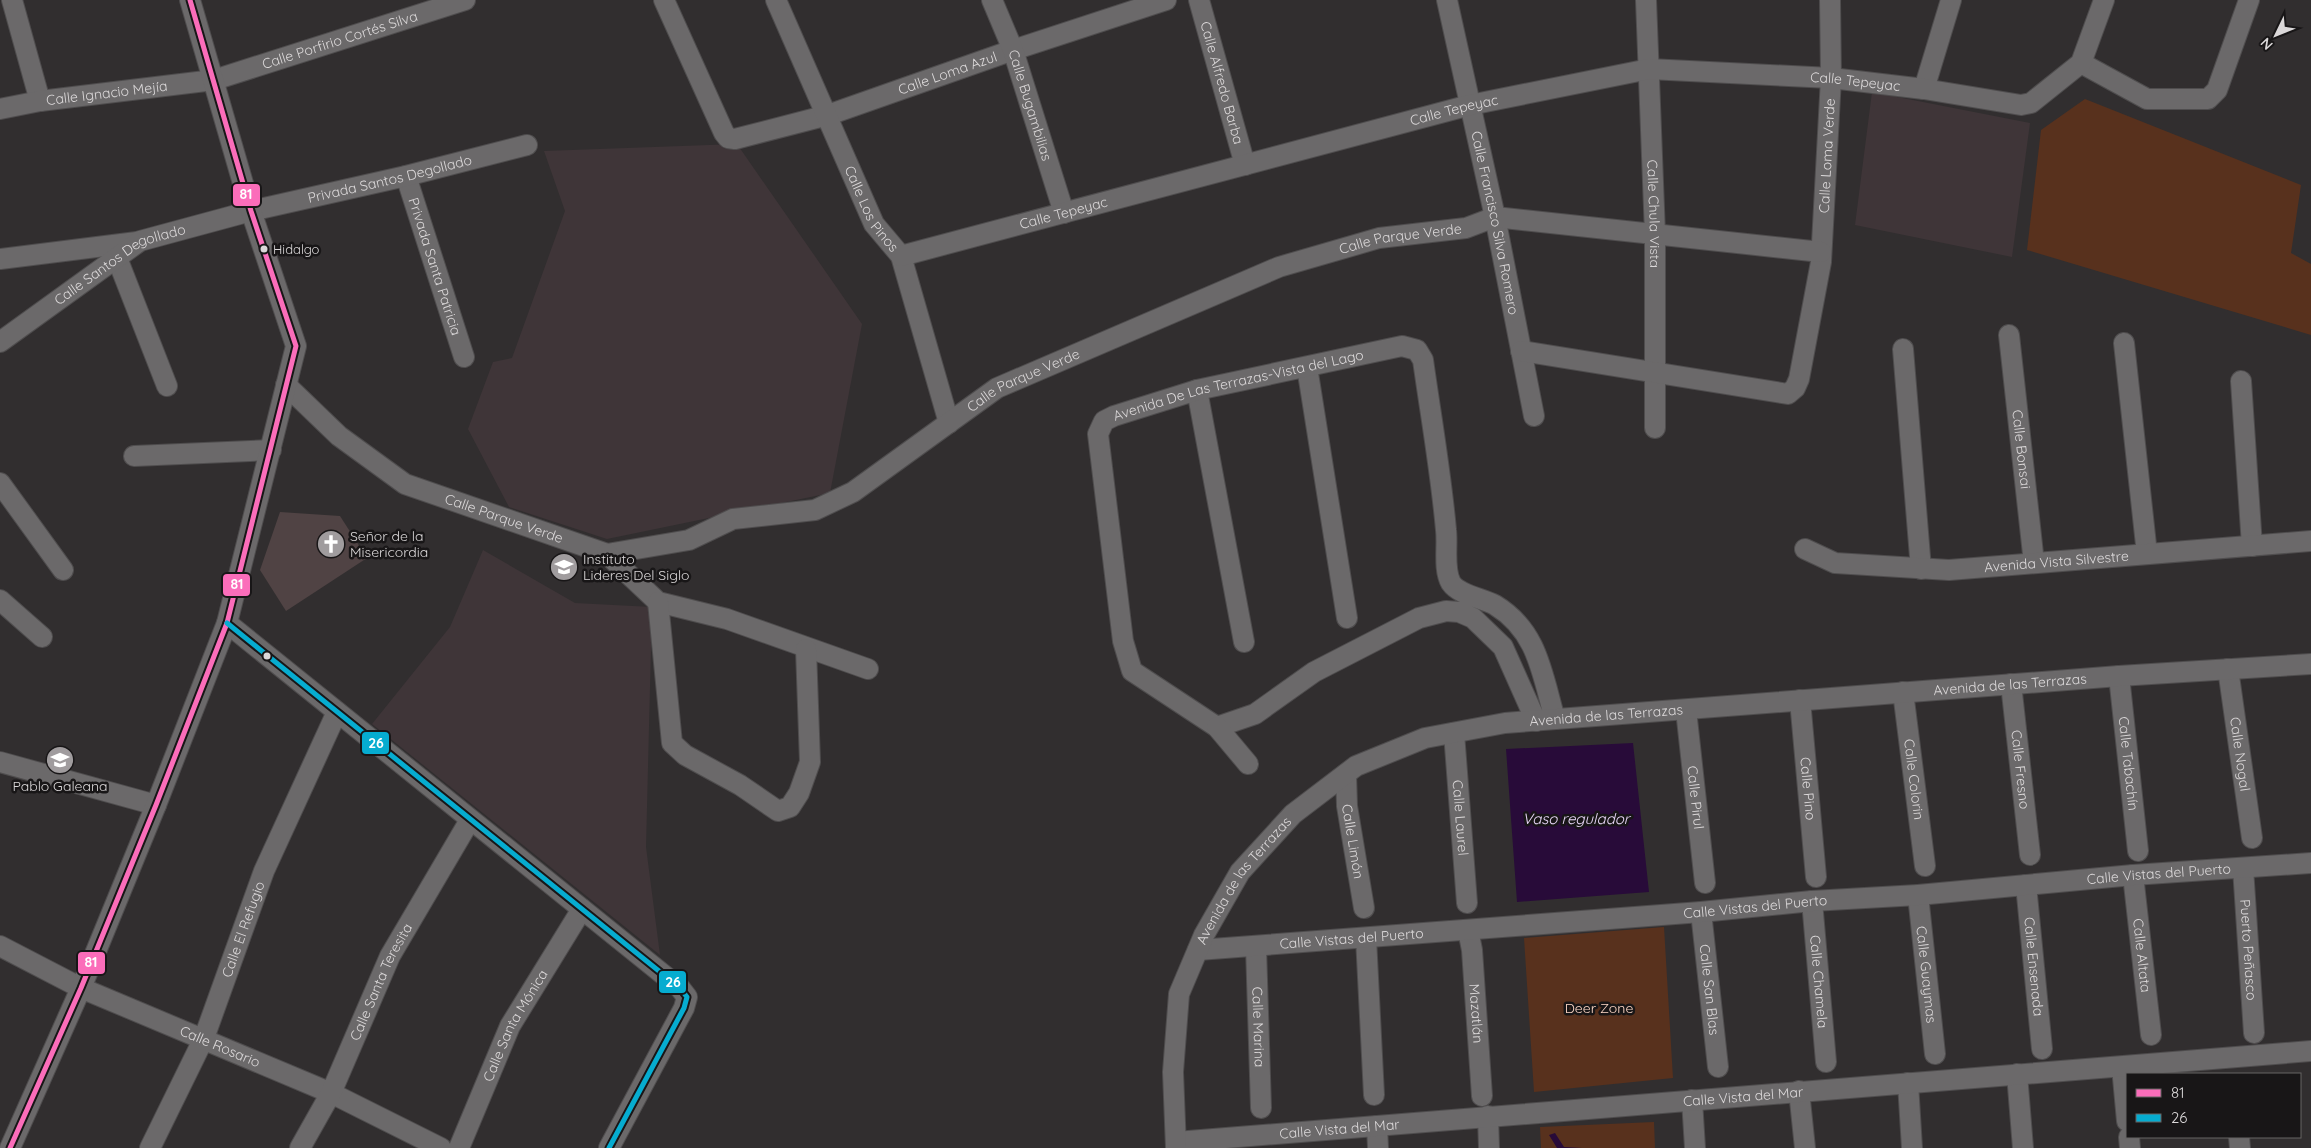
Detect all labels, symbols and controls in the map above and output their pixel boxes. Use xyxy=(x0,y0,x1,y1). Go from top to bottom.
street label: Calle Porfirio Cortés Silva xyxy=(260,7,420,73)
north arrow xyxy=(2251,10,2301,60)
street label: Calle Alfredo Barba xyxy=(1196,19,1248,146)
text: N xyxy=(2256,34,2277,54)
street label: Calle Loma Azul xyxy=(896,47,999,99)
street label: Calle Bugambilias xyxy=(1004,47,1056,163)
street label: Calle Tepeyac xyxy=(1810,68,1901,95)
street label: Calle Ignacio Mejía xyxy=(45,77,168,109)
street label: Calle Tepeyac xyxy=(1408,91,1500,130)
street label: Calle Loma Verde xyxy=(1815,98,1839,214)
street label: Calle Francisco Silva Romero xyxy=(1467,129,1523,316)
street label: Privada Santos Degollado xyxy=(306,150,474,207)
street label: Calle Chula Vista xyxy=(1643,159,1664,268)
street label: Calle Los Pinos xyxy=(841,163,903,256)
line badge: 81 xyxy=(232,183,261,207)
text: 81 xyxy=(239,185,253,203)
street label: Calle Tepeyac xyxy=(1017,193,1109,233)
street label: Privada Santa Patricia xyxy=(405,195,465,338)
street label: Calle Santos Degollado xyxy=(50,220,187,309)
street label: Calle Parque Verde xyxy=(1337,220,1463,258)
place label: Hidalgo xyxy=(273,241,320,257)
marker: Hidalgo xyxy=(259,244,269,254)
street label: Calle Parque Verde xyxy=(963,345,1082,416)
street label: Avenida De Las Terrazas-Vista del Lago xyxy=(1111,346,1365,425)
street label: Calle Bonsai xyxy=(2008,409,2035,490)
street label: Calle Parque Verde xyxy=(442,489,566,547)
place label: Señor de la Misericordia xyxy=(350,527,428,561)
church icon: Señor de la Misericordia xyxy=(316,529,346,559)
street label: Avenida Vista Silvestre xyxy=(1983,547,2129,576)
place label: Instituto Lideres Del Siglo xyxy=(583,550,689,584)
school or university icon: Instituto Lideres Del Siglo xyxy=(549,552,579,582)
line badge: 81 xyxy=(222,573,251,597)
text: 81 xyxy=(230,575,244,593)
unlabelled marker xyxy=(262,651,272,661)
street label: Avenida de las Terrazas xyxy=(1933,670,2087,699)
street label: Avenida de las Terrazas xyxy=(1529,700,1683,730)
street label: Calle Tabachín xyxy=(2114,716,2143,811)
street label: Calle Nogal xyxy=(2226,716,2254,792)
street label: Calle Fresno xyxy=(2007,729,2034,810)
line badge: 26 xyxy=(361,731,390,755)
text: 26 xyxy=(368,734,384,752)
street label: Calle Colorin xyxy=(1900,738,1928,821)
school or university icon: Pablo Galeana xyxy=(45,745,75,775)
street label: Calle Pino xyxy=(1796,756,1820,821)
street label: Calle Pirul xyxy=(1683,765,1708,830)
place label: Pablo Galeana xyxy=(12,777,108,795)
street label: Calle Laurel xyxy=(1449,779,1472,856)
street label: Calle Limón xyxy=(1338,803,1368,880)
water label: Vaso regulador xyxy=(1522,809,1632,828)
street label: Avenida de las Terrazas xyxy=(1192,813,1295,947)
street label: Calle Vistas del Puerto xyxy=(2086,859,2232,888)
street label: Calle El Refugio xyxy=(217,879,269,980)
street label: Calle Vistas del Puerto xyxy=(1683,891,1828,922)
street label: Puerto Peñasco xyxy=(2236,899,2261,1001)
street label: Calle Ensenada xyxy=(2020,916,2048,1017)
street label: Calle Altata xyxy=(2129,918,2155,993)
street label: Calle Santa Teresita xyxy=(346,920,416,1043)
street label: Calle Vistas del Puerto xyxy=(1279,924,1424,953)
street label: Calle Guaymas xyxy=(1912,925,1941,1024)
street label: Calle Chamela xyxy=(1806,934,1832,1029)
street label: Calle San Blas xyxy=(1696,943,1723,1036)
line badge: 81 xyxy=(77,951,106,975)
text: 81 xyxy=(84,953,98,971)
street label: Calle Santa Mónica xyxy=(479,966,552,1084)
line badge: 26 xyxy=(658,970,687,994)
text: 26 xyxy=(665,973,681,991)
street label: Mazatlán xyxy=(1465,983,1487,1044)
street label: Calle Marina xyxy=(1248,986,1269,1068)
park label: Deer Zone xyxy=(1565,999,1633,1017)
street label: Calle Rosario xyxy=(177,1022,263,1071)
legend xyxy=(2126,1073,2301,1138)
street label: Calle Vista del Mar xyxy=(1682,1083,1805,1110)
text: 81 xyxy=(2171,1083,2185,1102)
text: 26 xyxy=(2171,1108,2187,1127)
street label: Calle Vista del Mar xyxy=(1279,1115,1401,1143)

